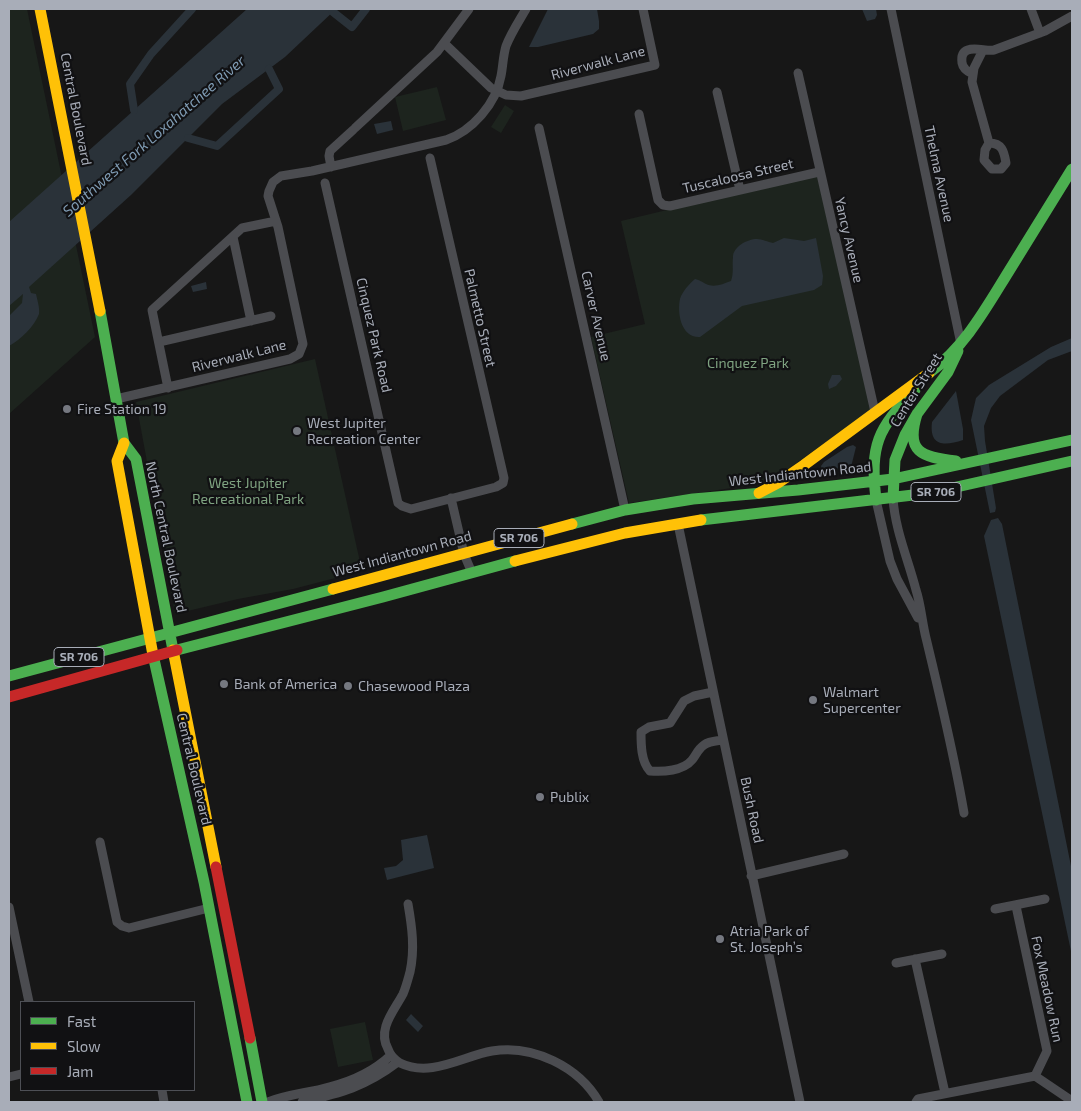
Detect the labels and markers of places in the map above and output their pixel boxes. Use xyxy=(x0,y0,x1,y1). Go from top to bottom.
place label: Fire Station 19 xyxy=(77,401,166,417)
marker: Fire Station 19 xyxy=(61,403,73,415)
place label: West Jupiter Recreation Center xyxy=(307,415,421,448)
marker: West Jupiter Recreation Center xyxy=(291,425,303,437)
place label: Bank of America xyxy=(234,676,337,692)
marker: Bank of America xyxy=(218,678,230,690)
place label: Chasewood Plaza xyxy=(358,678,470,694)
marker: Chasewood Plaza xyxy=(342,680,354,692)
place label: Walmart Supercenter xyxy=(823,684,901,716)
marker: Walmart Supercenter xyxy=(807,694,819,706)
place label: Publix xyxy=(550,789,589,805)
marker: Publix xyxy=(534,791,546,803)
place label: Atria Park of St. Joseph’s xyxy=(730,923,809,956)
marker: Atria Park of St. Joseph’s xyxy=(714,933,726,945)

